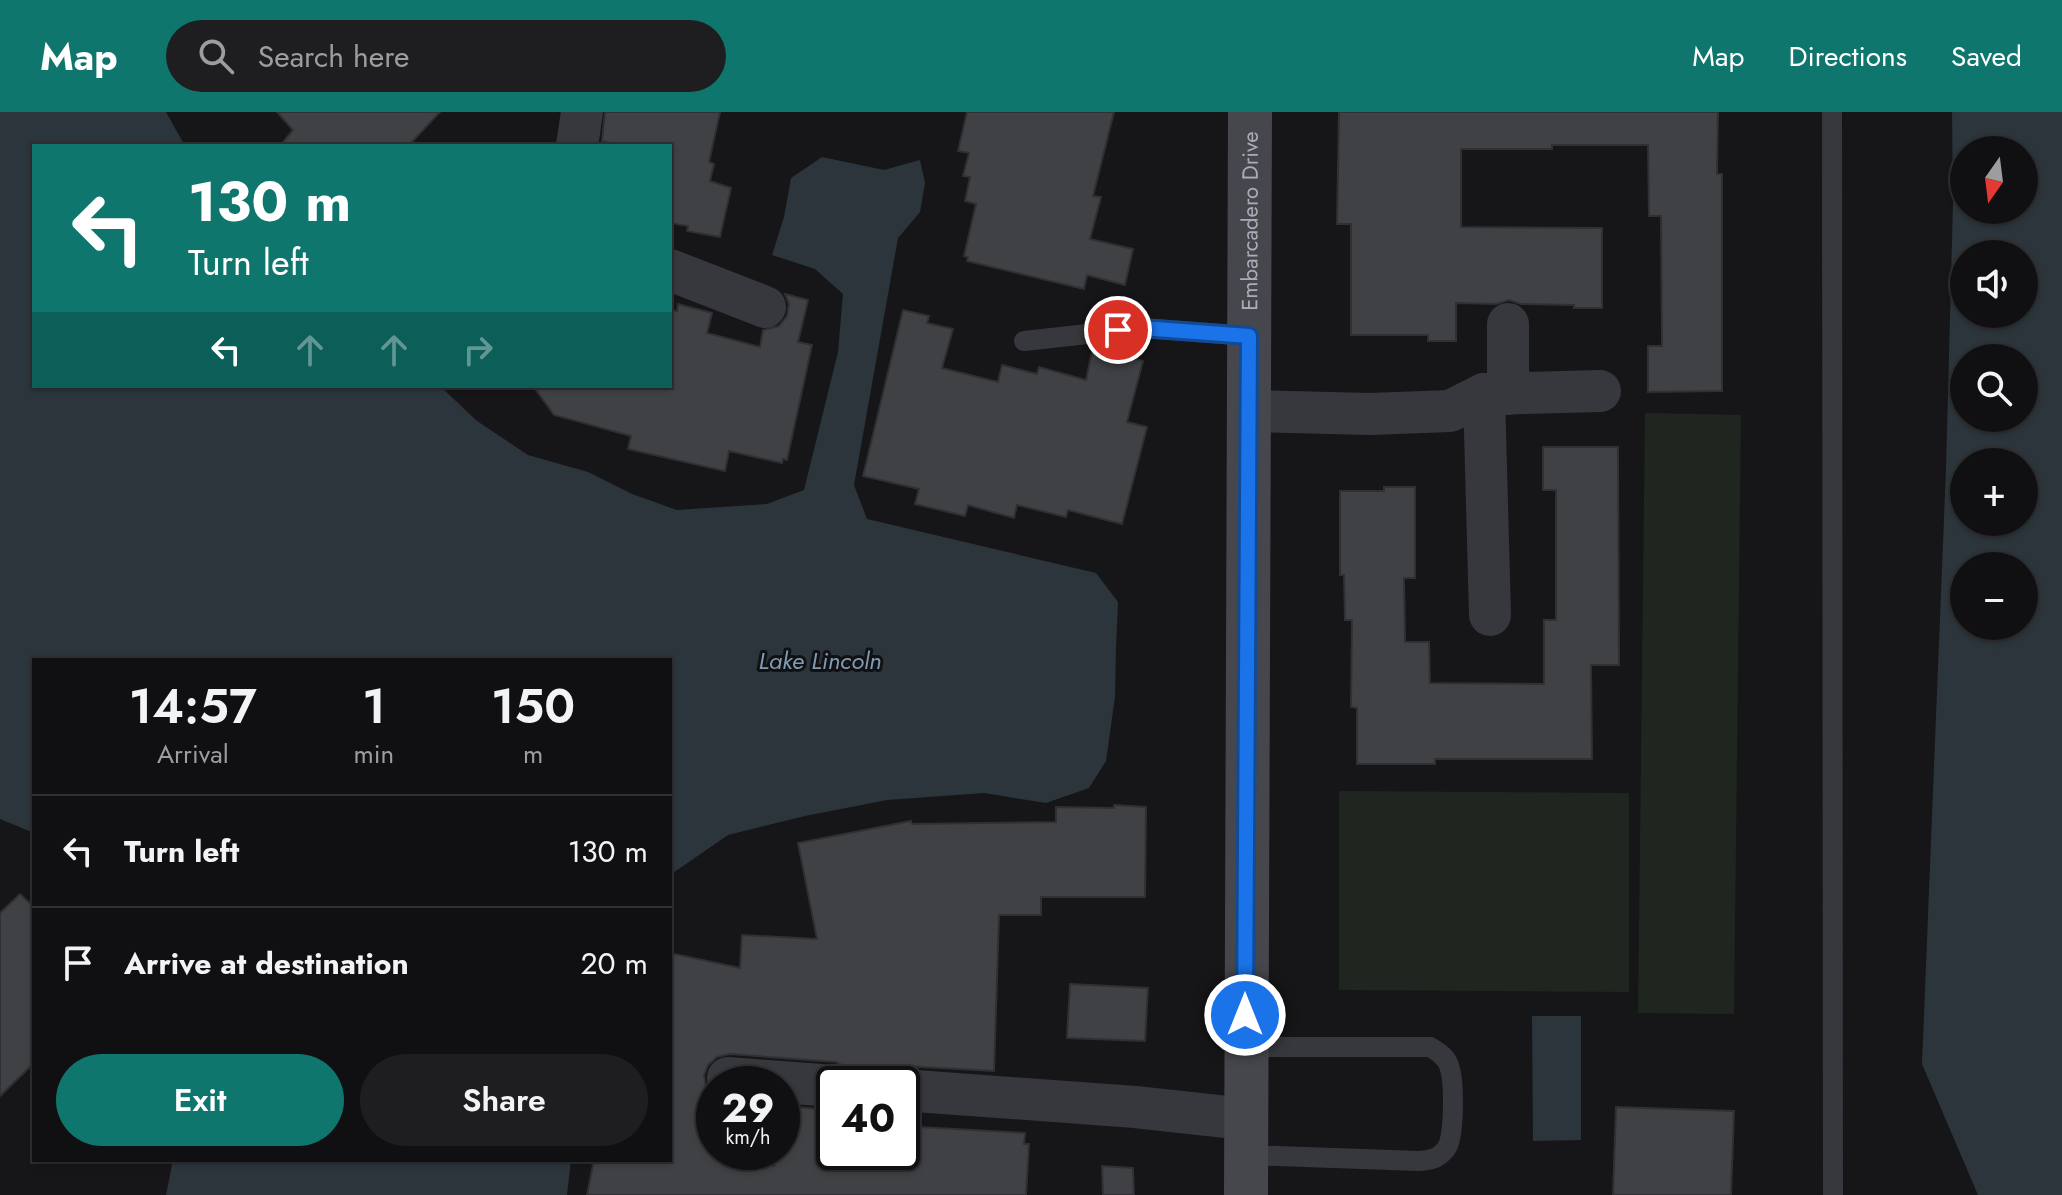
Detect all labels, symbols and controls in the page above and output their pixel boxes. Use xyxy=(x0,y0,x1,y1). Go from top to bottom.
search box xyxy=(166,20,726,92)
text: Map xyxy=(40,29,118,84)
icon: search xyxy=(194,34,238,78)
text: Search here xyxy=(258,35,410,78)
text: Map xyxy=(1692,36,1744,77)
text: Directions xyxy=(1788,36,1907,77)
text: Saved xyxy=(1951,36,2022,77)
street label: Embarcadero Drive xyxy=(1233,131,1266,311)
north arrow xyxy=(1950,136,2038,224)
map controls xyxy=(1950,136,2038,640)
text: 130 m xyxy=(188,161,351,242)
icon: left xyxy=(56,176,160,280)
text: Turn left xyxy=(188,236,309,288)
button: sound xyxy=(1950,240,2038,328)
pin xyxy=(1084,296,1152,364)
icon: arrive xyxy=(1096,308,1140,352)
icon: left xyxy=(204,328,248,372)
icon: ahead xyxy=(288,328,332,372)
icon: ahead xyxy=(372,328,416,372)
icon: right xyxy=(456,328,500,372)
button: search xyxy=(1950,344,2038,432)
button: + xyxy=(1950,448,2038,536)
button: − xyxy=(1950,552,2038,640)
water label: Lake Lincoln xyxy=(758,643,882,678)
text: 14:57 xyxy=(129,672,257,741)
text: 1 xyxy=(362,672,386,741)
text: 150 xyxy=(491,672,575,741)
text: Arrival xyxy=(157,735,229,773)
text: min xyxy=(354,735,394,773)
text: m xyxy=(523,735,543,773)
icon: left xyxy=(56,829,100,873)
text: Turn left xyxy=(124,830,239,873)
text: 130 m xyxy=(568,830,648,873)
icon: arrive xyxy=(56,941,100,985)
text: Arrive at destination xyxy=(124,942,409,985)
text: 20 m xyxy=(581,942,648,985)
position arrow xyxy=(1203,973,1287,1057)
button: Exit xyxy=(56,1054,344,1146)
button: Share xyxy=(360,1054,648,1146)
speed limit sign: 40 xyxy=(816,1066,920,1170)
text: 29 xyxy=(722,1079,775,1137)
text: km/h xyxy=(725,1123,771,1152)

